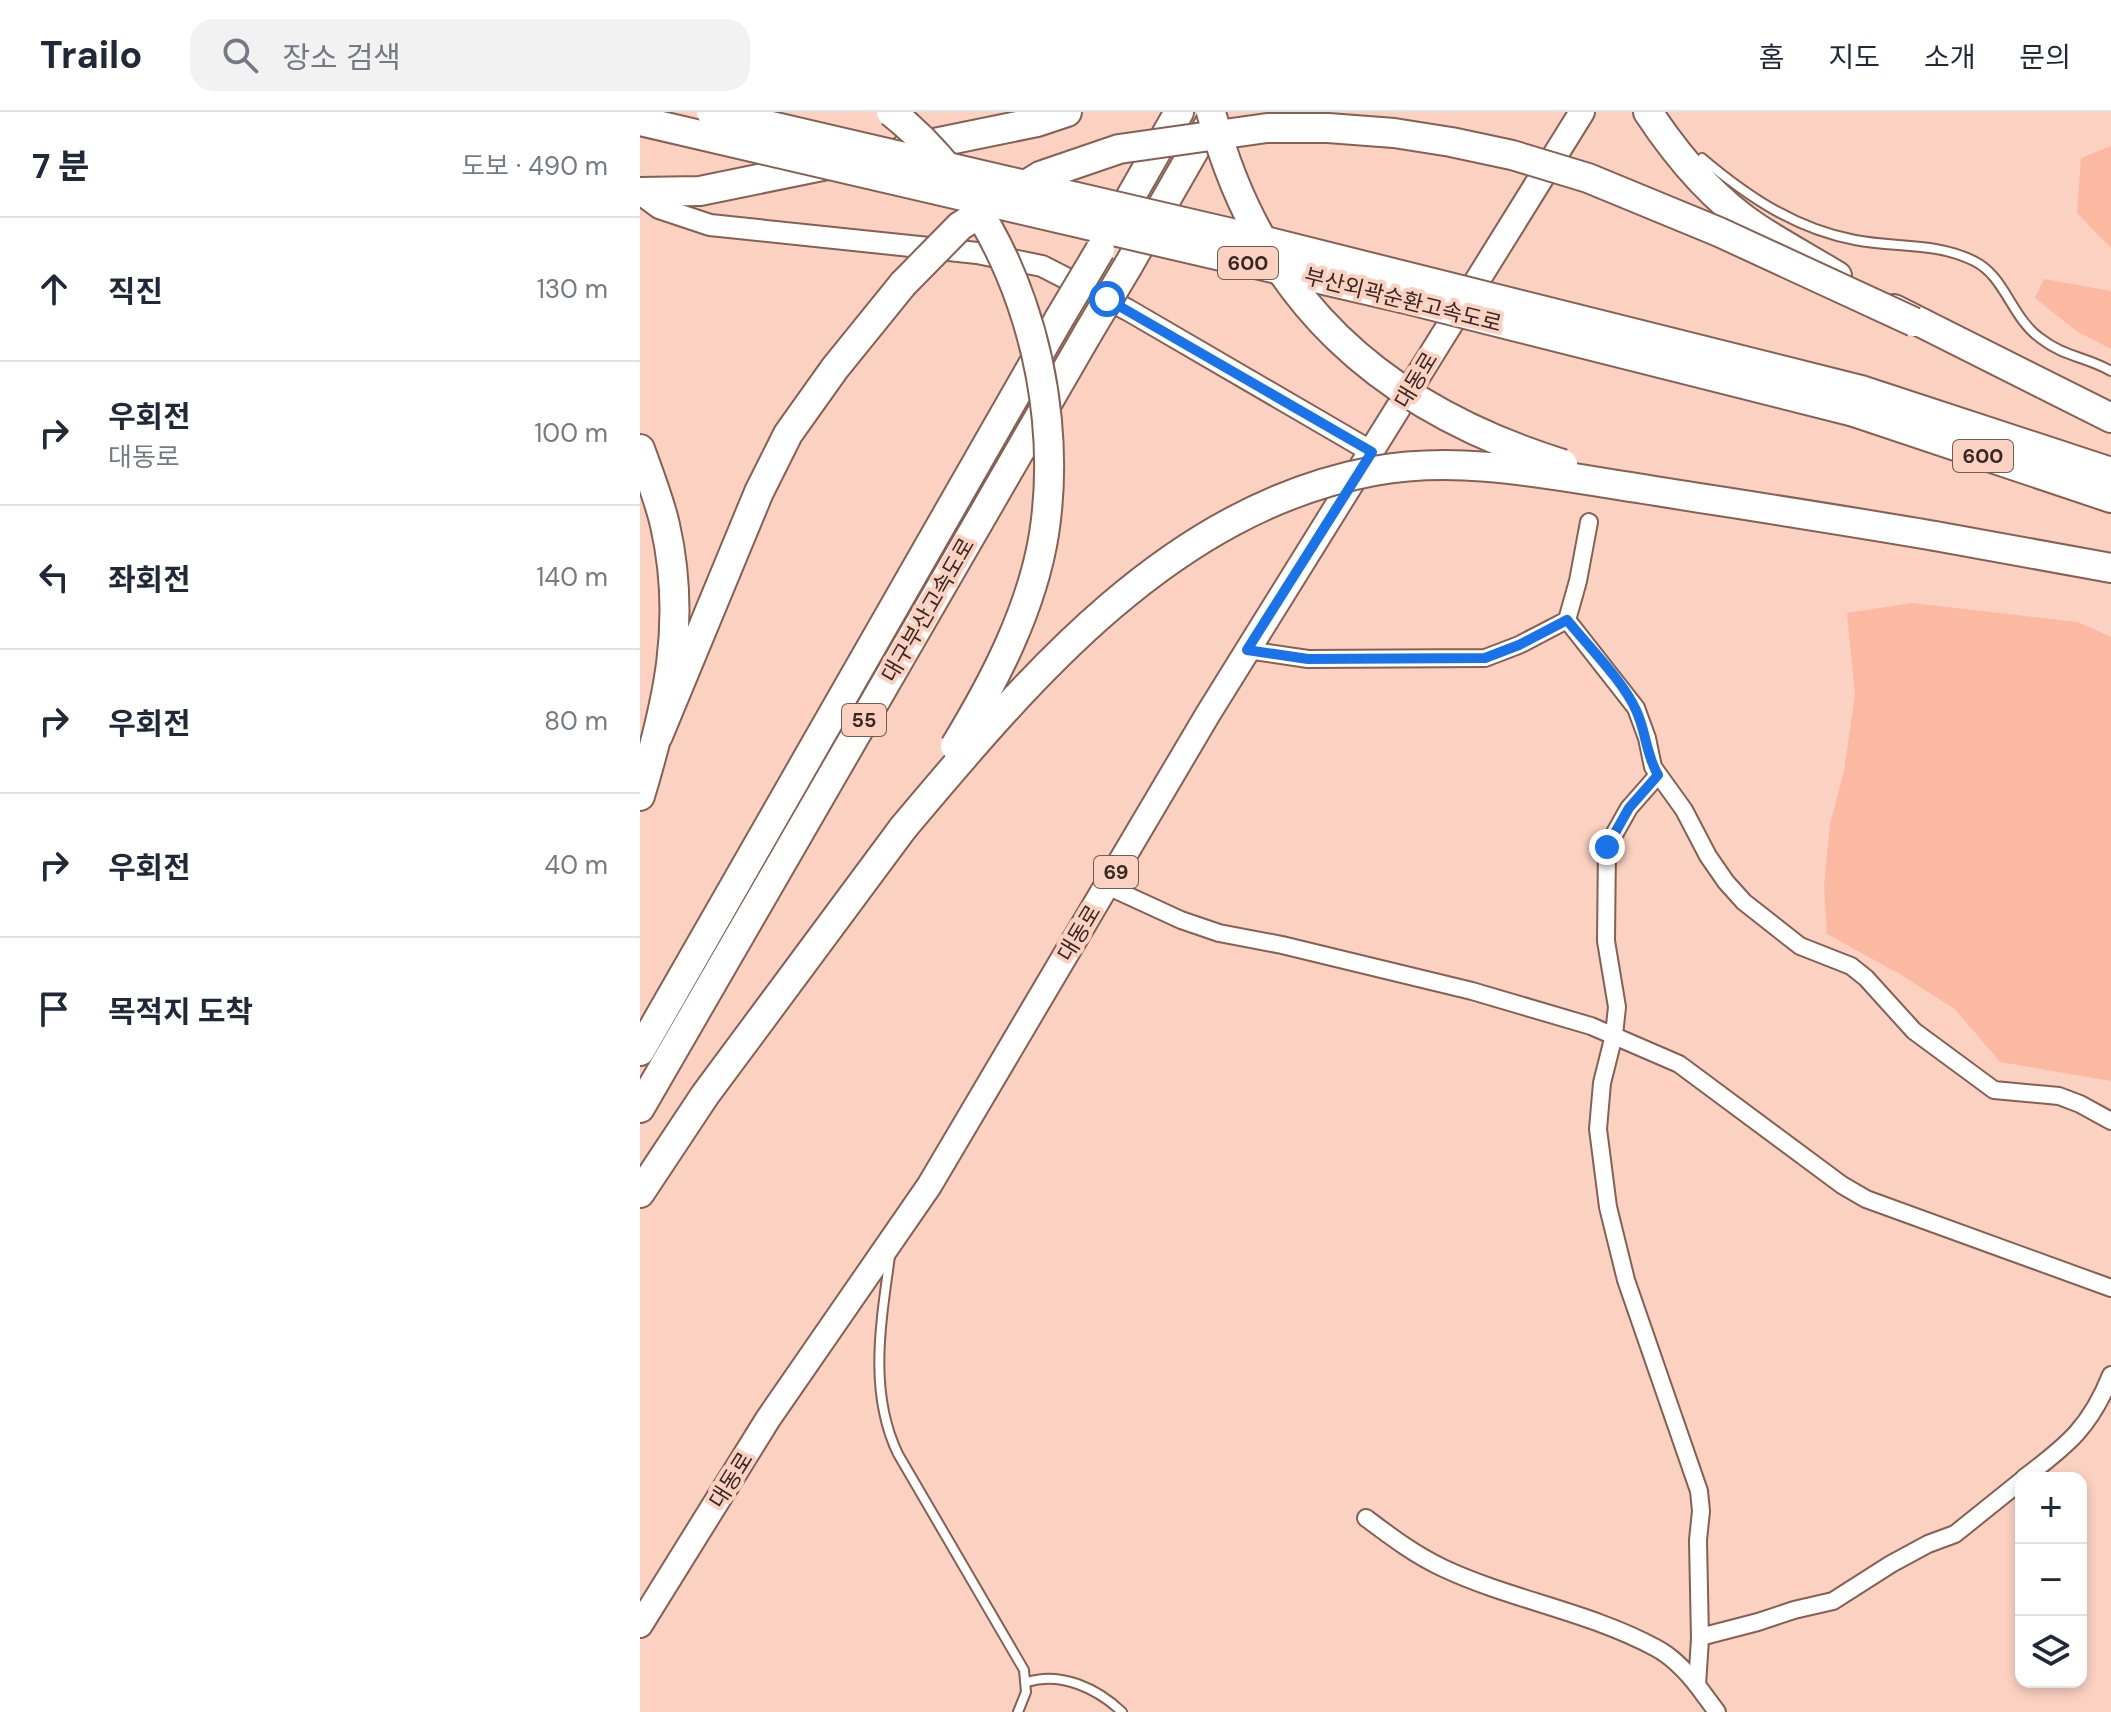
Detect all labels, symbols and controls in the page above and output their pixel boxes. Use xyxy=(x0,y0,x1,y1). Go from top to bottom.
search box xyxy=(190,19,750,91)
text: Trailo xyxy=(40,30,142,80)
icon: search xyxy=(218,33,262,77)
text: 장소 검색 xyxy=(282,38,401,77)
text: 홈 xyxy=(1759,39,1784,76)
text: 지도 xyxy=(1828,39,1880,76)
text: 소개 xyxy=(1924,39,1975,76)
text: 문의 xyxy=(2019,39,2071,76)
text: 7 분 xyxy=(32,144,90,189)
text: 도보 · 490 m xyxy=(461,149,608,183)
road number: 600 xyxy=(1218,247,1278,279)
street label: 부산외곽순환고속도로 xyxy=(1301,261,1505,339)
icon: ahead xyxy=(32,267,76,311)
text: 직진 xyxy=(108,272,163,311)
text: 130 m xyxy=(537,272,608,306)
route start xyxy=(1089,281,1125,317)
street label: 대동로 xyxy=(1388,347,1444,413)
text: 우회전 xyxy=(108,397,191,436)
icon: right xyxy=(32,411,76,455)
text: 100 m xyxy=(534,416,608,450)
text: 대동로 xyxy=(108,440,180,474)
road number: 600 xyxy=(1953,440,2013,472)
street label: 대구부산고속도로 xyxy=(875,533,981,687)
icon: left xyxy=(32,555,76,599)
text: 좌회전 xyxy=(108,560,191,599)
text: 140 m xyxy=(536,560,608,594)
icon: right xyxy=(32,699,76,743)
text: 우회전 xyxy=(108,704,191,743)
text: 80 m xyxy=(544,704,608,738)
road number: 55 xyxy=(842,704,886,736)
route end xyxy=(1589,829,1625,865)
icon: right xyxy=(32,843,76,887)
text: 우회전 xyxy=(108,848,191,887)
text: 40 m xyxy=(544,848,608,882)
road number: 69 xyxy=(1094,856,1138,888)
street label: 대동로 xyxy=(1051,900,1107,966)
icon: arrive xyxy=(32,987,76,1031)
text: 목적지 도착 xyxy=(108,992,253,1031)
street label: 대동로 xyxy=(703,1447,759,1513)
map controls xyxy=(2015,1472,2087,1688)
button: + xyxy=(2015,1472,2087,1544)
button: − xyxy=(2015,1544,2087,1616)
button: layers xyxy=(2015,1616,2087,1688)

